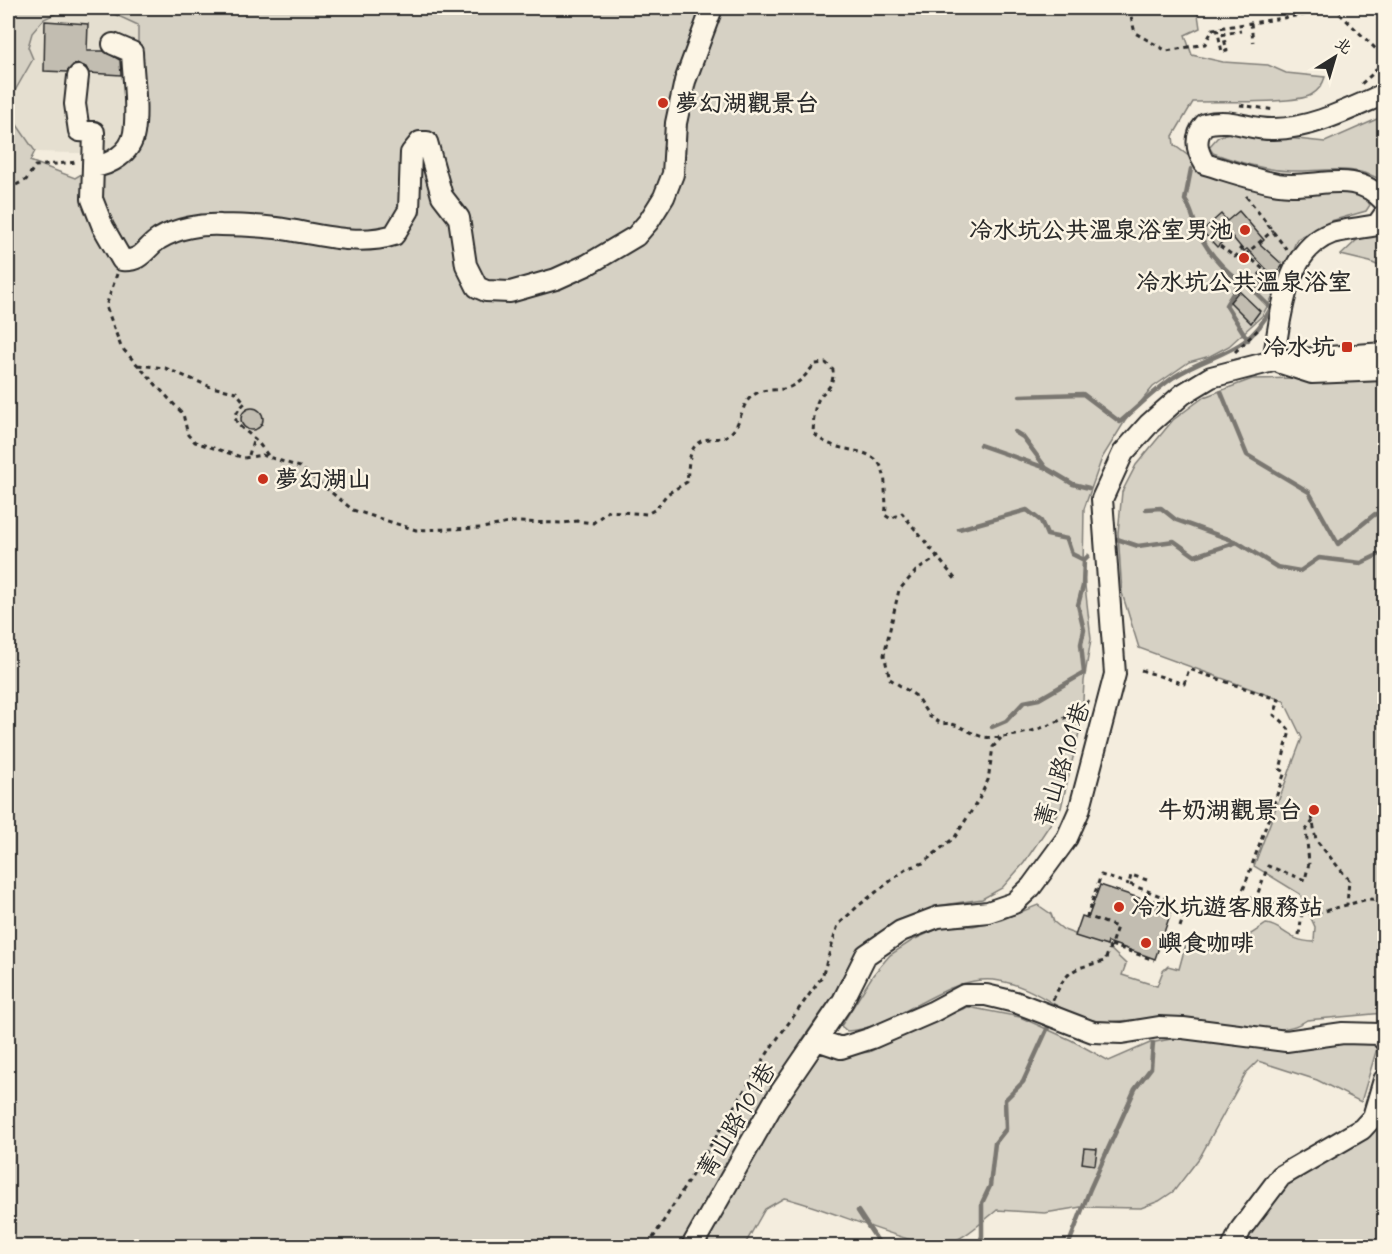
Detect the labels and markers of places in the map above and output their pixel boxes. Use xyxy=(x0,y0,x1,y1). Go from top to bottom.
place label: 夢幻湖觀景台 xyxy=(675,89,819,120)
marker: 夢幻湖觀景台 xyxy=(656,96,670,110)
place label: 冷水坑公共溫泉浴室男池 xyxy=(969,216,1233,247)
marker: 冷水坑公共溫泉浴室男池 xyxy=(1238,223,1252,237)
marker: 冷水坑公共溫泉浴室 xyxy=(1237,251,1251,265)
place label: 冷水坑公共溫泉浴室 xyxy=(1136,268,1352,299)
place label: 冷水坑 xyxy=(1263,333,1335,364)
marker: 冷水坑 xyxy=(1340,340,1354,354)
place label: 夢幻湖山 xyxy=(275,465,371,496)
marker: 夢幻湖山 xyxy=(256,472,270,486)
place label: 牛奶湖觀景台 xyxy=(1158,796,1302,827)
marker: 牛奶湖觀景台 xyxy=(1307,803,1321,817)
place label: 冷水坑遊客服務站 xyxy=(1131,893,1323,924)
marker: 冷水坑遊客服務站 xyxy=(1112,900,1126,914)
place label: 嶼食咖啡 xyxy=(1158,929,1254,960)
marker: 嶼食咖啡 xyxy=(1139,936,1153,950)

